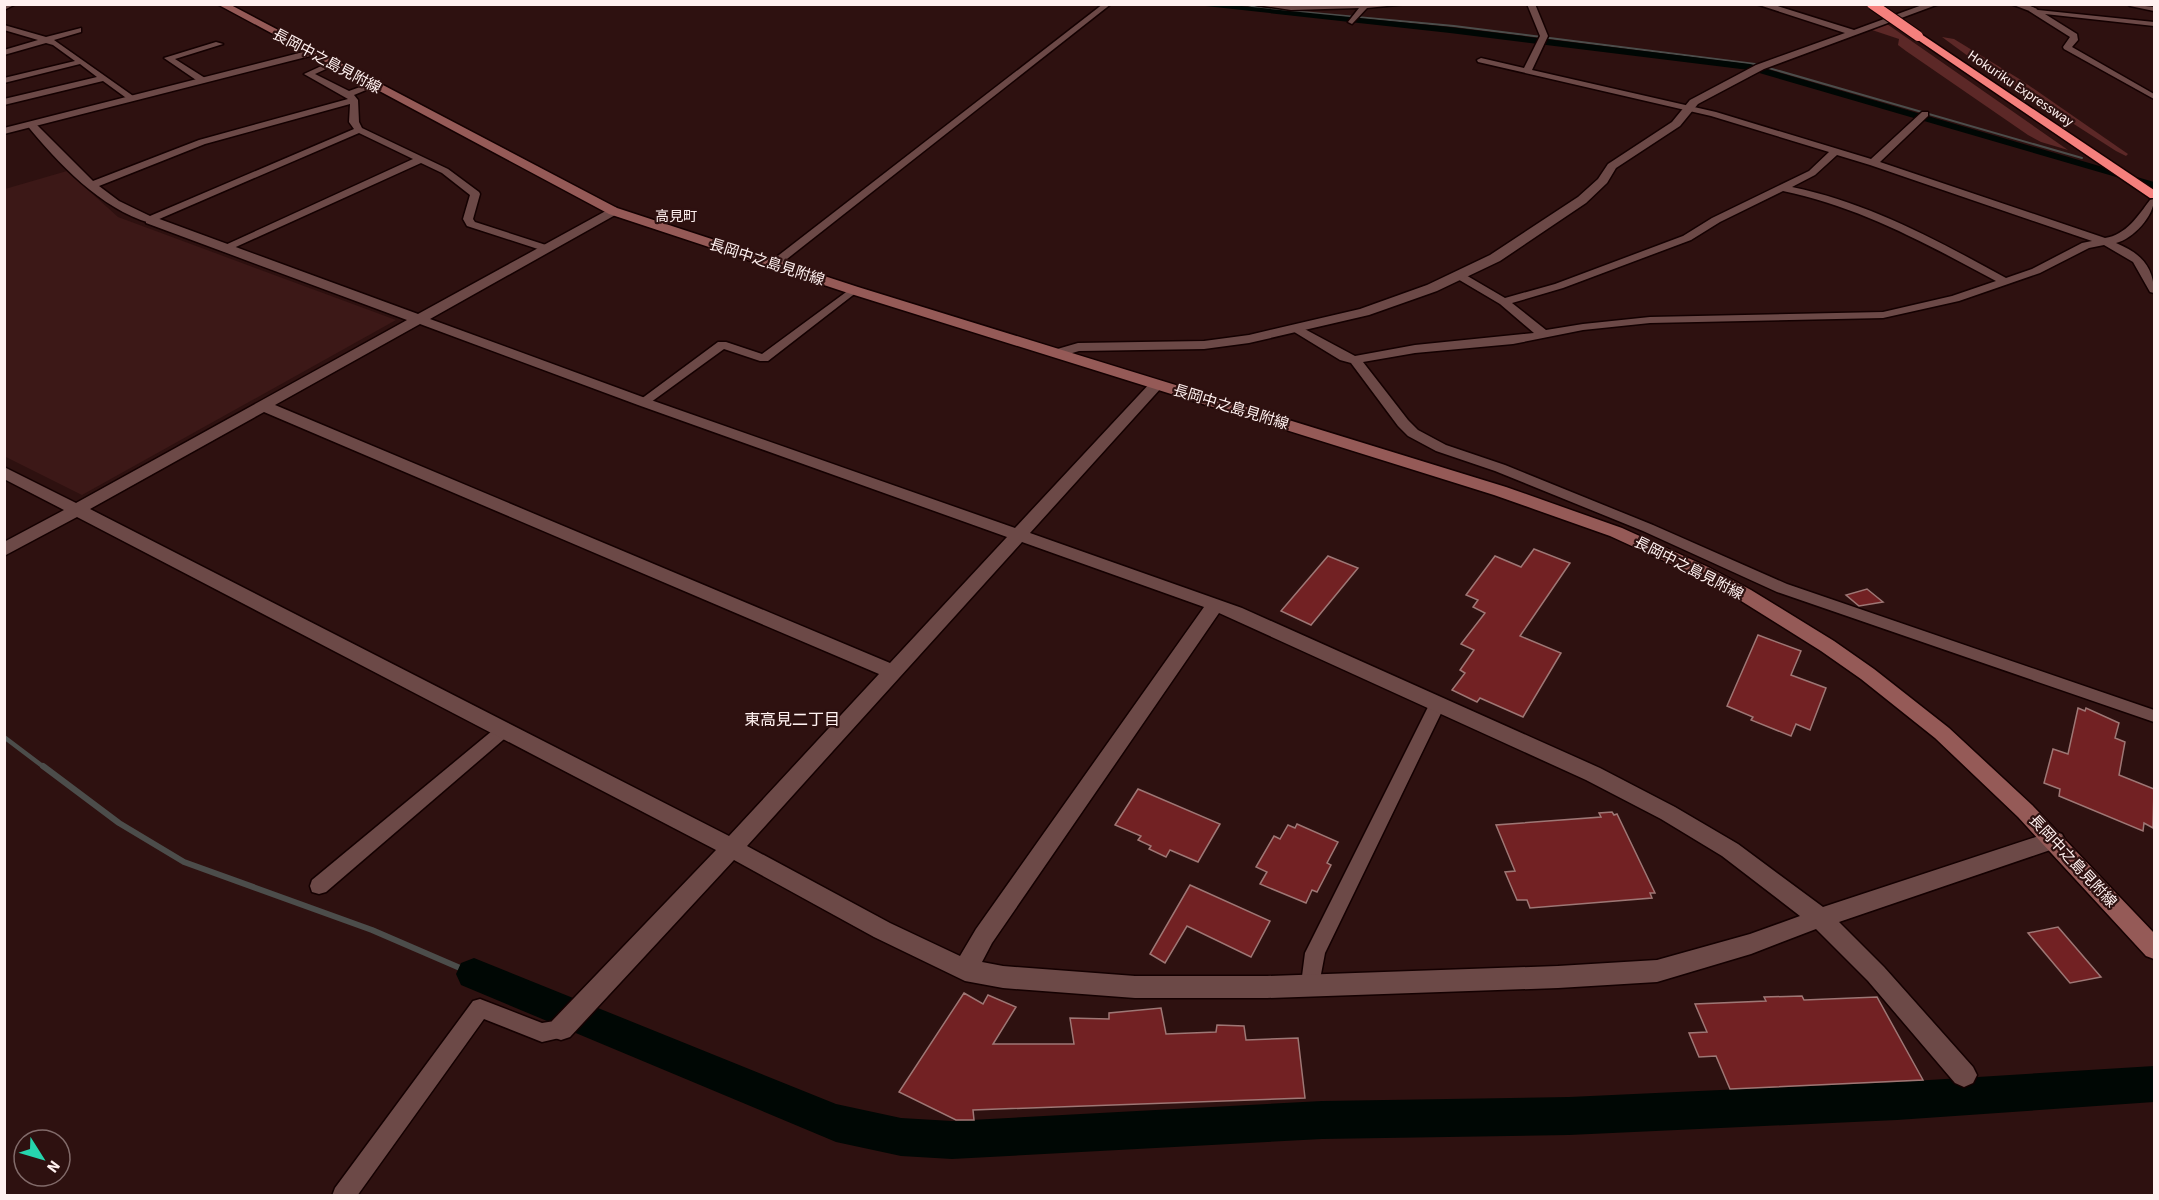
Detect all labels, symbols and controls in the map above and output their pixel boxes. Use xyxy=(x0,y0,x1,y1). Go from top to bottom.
street label: 長岡中之島見附線 xyxy=(269,24,385,99)
street label: Hokuriku Expressway xyxy=(1963,46,2078,132)
district label: 高見町 xyxy=(655,207,697,227)
street label: 長岡中之島見附線 xyxy=(707,234,827,291)
street label: 長岡中之島見附線 xyxy=(1170,380,1291,435)
street label: 長岡中之島見附線 xyxy=(1631,532,1747,605)
district label: 東高見二丁目 xyxy=(744,709,840,731)
street label: 長岡中之島見附線 xyxy=(2024,810,2121,912)
north arrow xyxy=(12,1128,72,1188)
text: N xyxy=(41,1156,65,1177)

